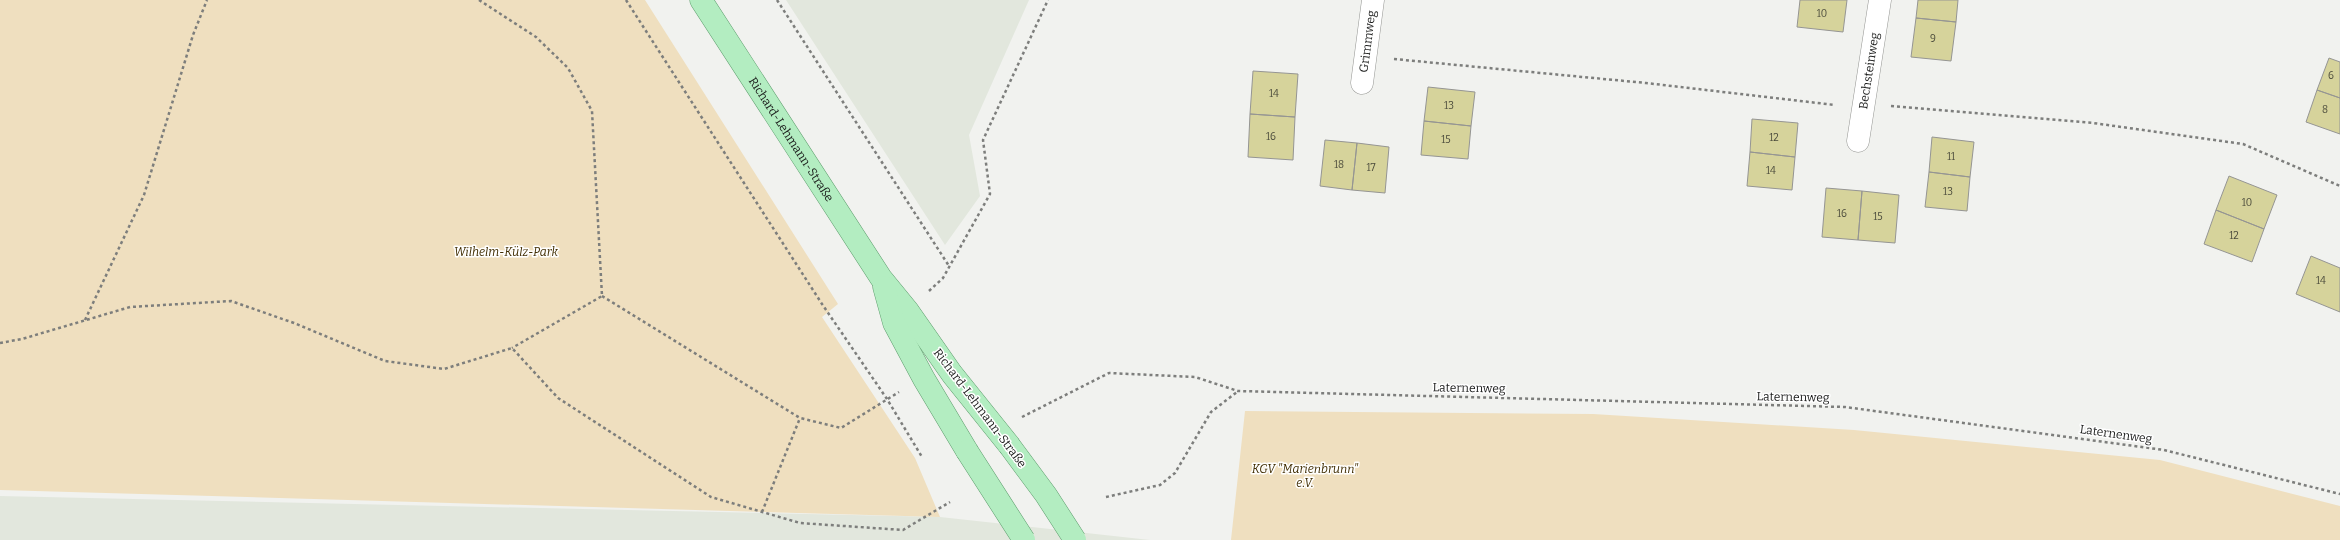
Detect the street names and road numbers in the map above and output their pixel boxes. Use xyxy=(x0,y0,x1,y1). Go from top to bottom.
street label: Grimmweg xyxy=(1356,9,1379,73)
street label: Bechsteinweg xyxy=(1856,31,1882,110)
street label: Richard-Lehmann-Straße xyxy=(746,75,837,204)
street label: Richard-Lehmann-Straße xyxy=(931,346,1029,470)
street label: Laternenweg xyxy=(1432,380,1506,396)
street label: Laternenweg xyxy=(1756,389,1830,405)
street label: Laternenweg xyxy=(2079,422,2153,446)

